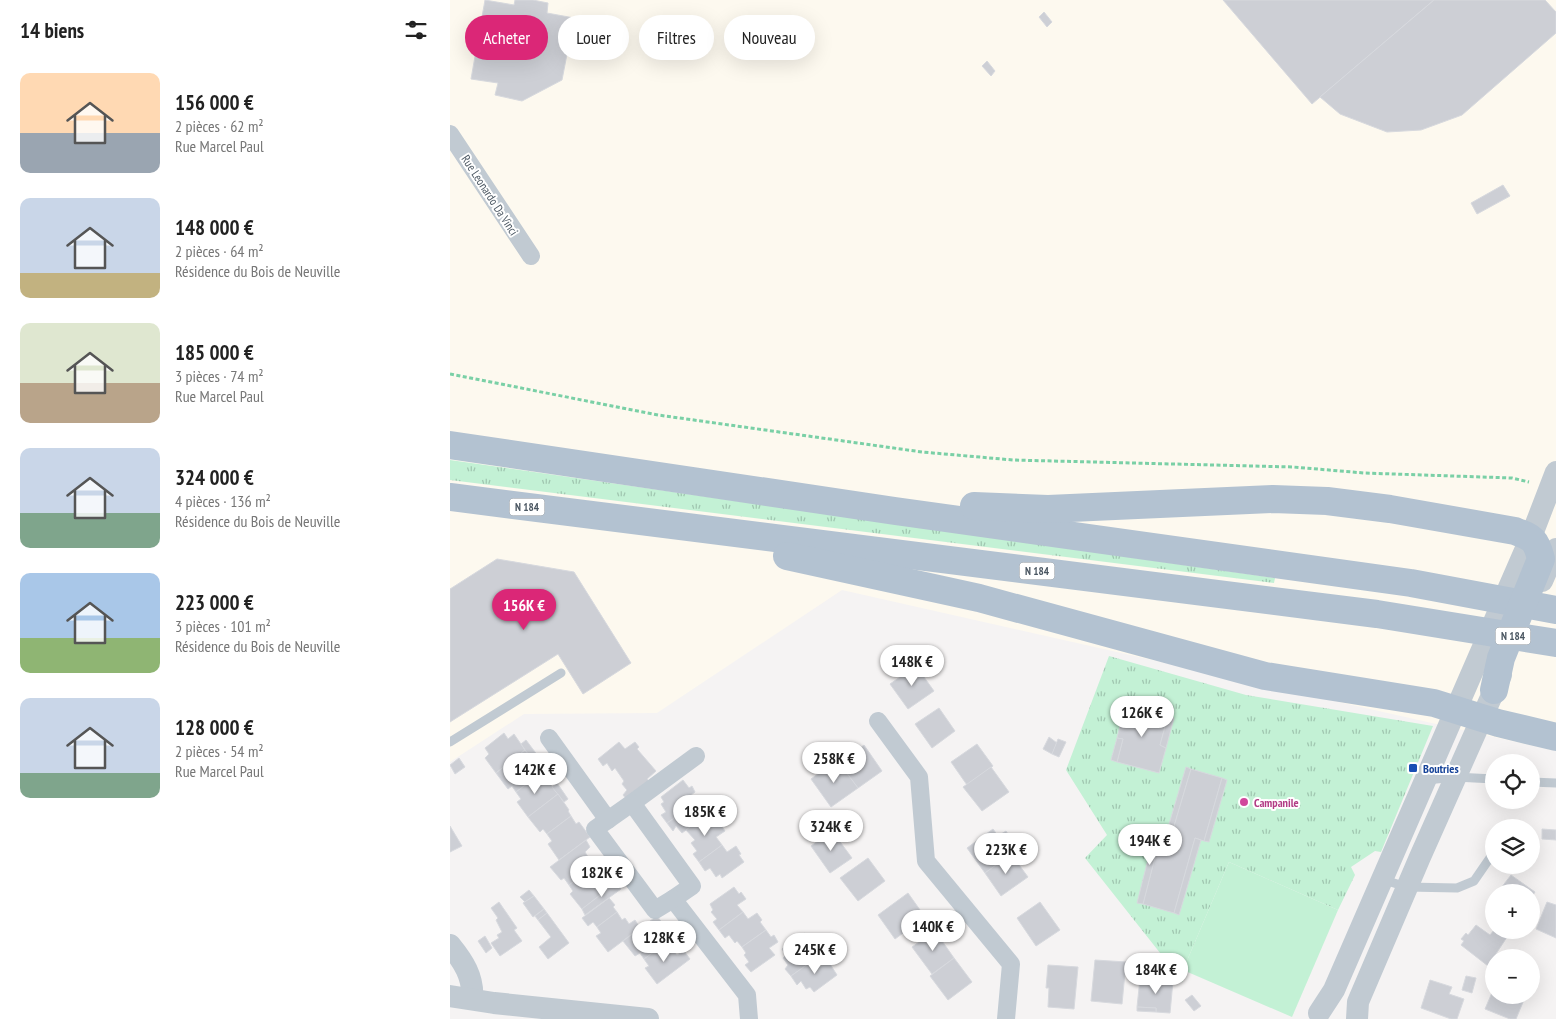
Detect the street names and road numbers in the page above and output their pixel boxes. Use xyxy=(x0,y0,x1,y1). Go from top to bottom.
street label: Rue Leonardo Da Vinci xyxy=(458,152,522,238)
road number: N 184 xyxy=(510,498,544,516)
road number: N 184 xyxy=(1020,562,1054,580)
road number: N 184 xyxy=(1496,628,1530,644)

